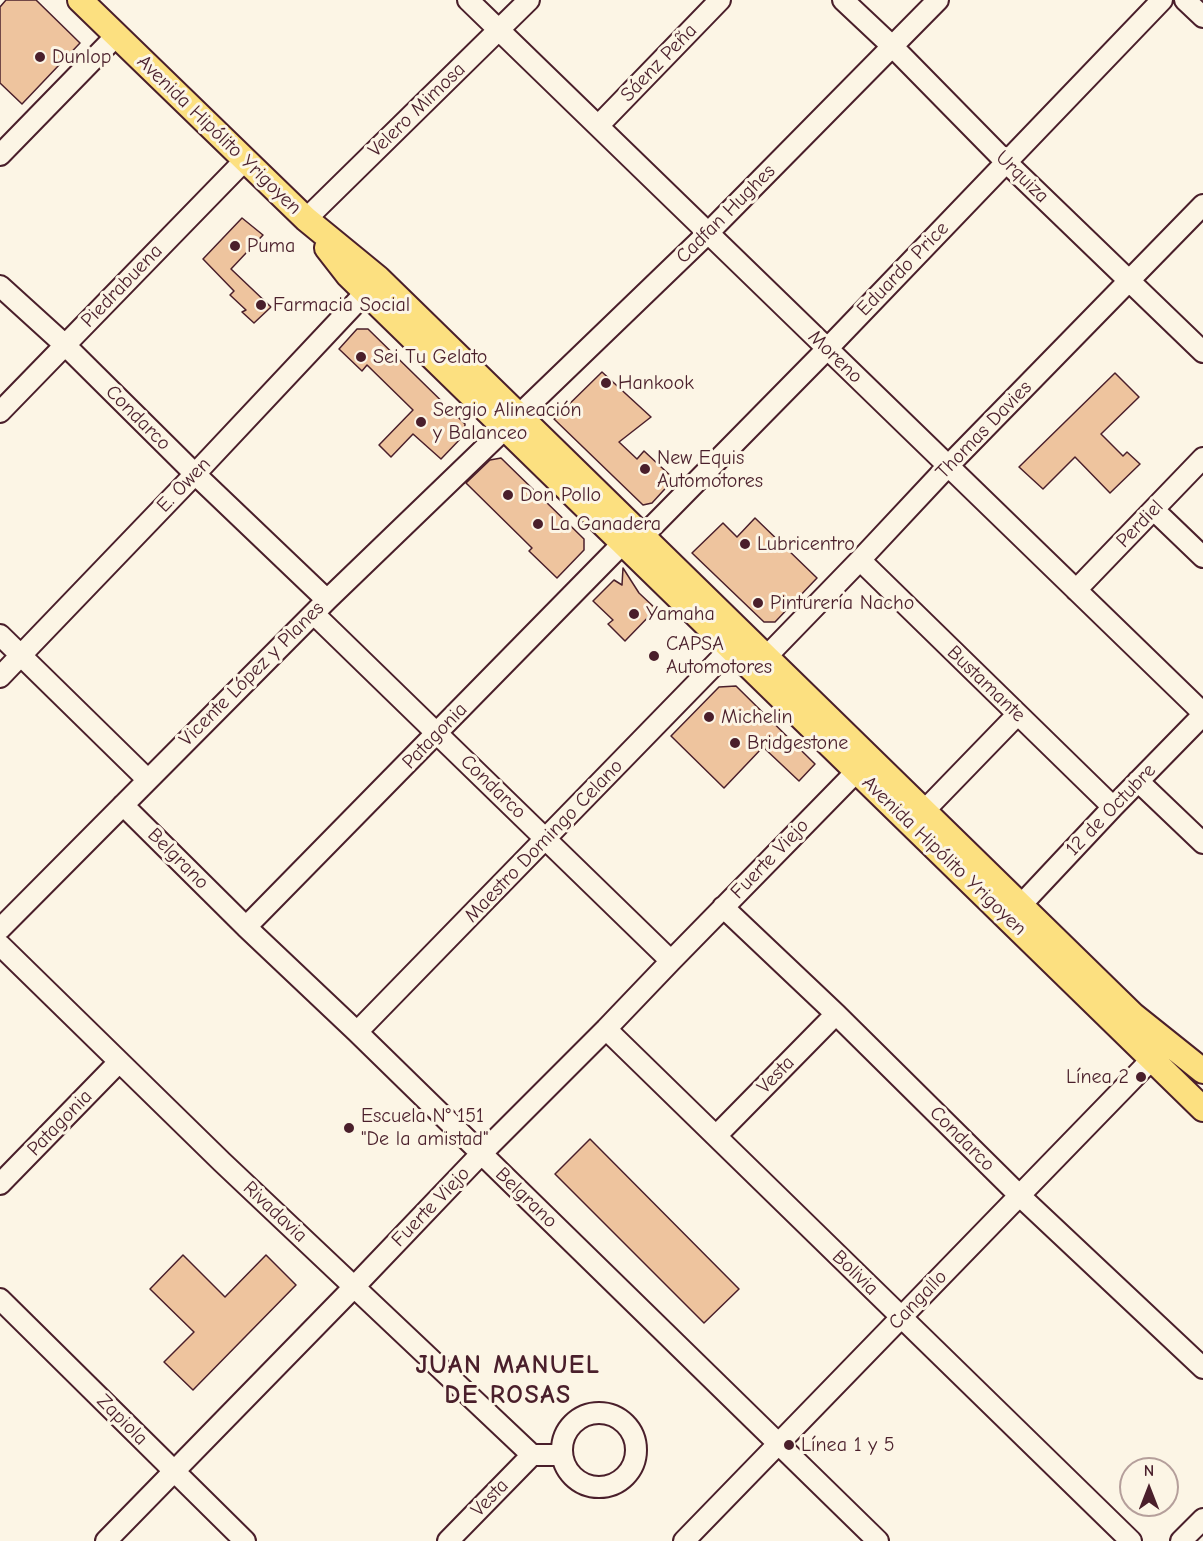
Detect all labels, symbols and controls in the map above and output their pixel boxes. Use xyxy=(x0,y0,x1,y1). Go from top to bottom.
street label: Sáenz Peña xyxy=(616,19,702,107)
place label: Dunlop xyxy=(52,45,111,69)
marker: Dunlop xyxy=(33,50,47,64)
street label: Avenida Hipólito Yrigoyen xyxy=(132,50,306,220)
street label: Velero Mimosa xyxy=(363,58,471,162)
street label: Urquiza xyxy=(990,146,1054,208)
street label: Cadfan Hughes xyxy=(671,159,781,269)
street label: Eduardo Price xyxy=(852,217,954,321)
place label: Puma xyxy=(247,234,295,258)
street label: Piedrabuena xyxy=(76,239,168,333)
marker: Puma xyxy=(228,239,242,253)
place label: Farmacia Social xyxy=(273,293,410,317)
marker: Farmacia Social xyxy=(254,298,268,312)
street label: Moreno xyxy=(803,325,867,389)
place label: Sei Tu Gelato xyxy=(373,345,487,369)
marker: Sei Tu Gelato xyxy=(354,350,368,364)
place label: Hankook xyxy=(618,371,694,395)
marker: Hankook xyxy=(599,376,613,390)
street label: Thomas Davies xyxy=(931,376,1037,484)
street label: Condarco xyxy=(100,380,176,456)
place label: Sergio Alineación y Balanceo xyxy=(433,398,582,445)
marker: Sergio Alineación y Balanceo xyxy=(414,415,428,429)
place label: New Equis Automotores xyxy=(657,446,763,493)
street label: E. Owen xyxy=(152,452,216,518)
marker: New Equis Automotores xyxy=(638,462,652,476)
place label: Don Pollo xyxy=(520,483,601,507)
marker: Don Pollo xyxy=(501,488,515,502)
street label: Perdiel xyxy=(1111,495,1169,553)
place label: La Ganadera xyxy=(550,512,661,536)
marker: La Ganadera xyxy=(531,517,545,531)
place label: Lubricentro xyxy=(757,532,855,556)
marker: Lubricentro xyxy=(738,537,752,551)
place label: Pinturería Nacho xyxy=(770,591,914,615)
marker: Pinturería Nacho xyxy=(751,596,765,610)
street label: Vicente López y Planes xyxy=(175,597,329,751)
place label: Yamaha xyxy=(646,602,715,626)
marker: Yamaha xyxy=(627,607,641,621)
place label: CAPSA Automotores xyxy=(666,632,772,679)
street label: Bustamante xyxy=(942,641,1030,727)
marker: CAPSA Automotores xyxy=(647,649,661,663)
street label: Patagonia xyxy=(397,698,473,774)
place label: Michelin xyxy=(721,705,793,729)
marker: Michelin xyxy=(702,710,716,724)
place label: Bridgestone xyxy=(747,731,848,755)
marker: Bridgestone xyxy=(728,736,742,750)
street label: Condarco xyxy=(455,750,531,824)
street label: Maestro Domingo Celano xyxy=(460,754,628,928)
street label: 12 de Octubre xyxy=(1061,759,1161,861)
street label: Avenida Hipólito Yrigoyen xyxy=(857,771,1031,941)
street label: Fuerte Viejo xyxy=(726,814,814,904)
street label: Belgrano xyxy=(142,823,214,895)
street label: Vesta xyxy=(752,1051,800,1099)
place label: Línea 2 xyxy=(1066,1065,1129,1089)
marker: Línea 2 xyxy=(1134,1070,1148,1084)
street label: Patagonia xyxy=(22,1085,98,1161)
street label: Condarco xyxy=(924,1101,1000,1177)
place label: Escuela N° 151 "De la amistad" xyxy=(361,1104,488,1151)
marker: Escuela N° 151 "De la amistad" xyxy=(342,1121,356,1135)
street label: Fuerte Viejo xyxy=(387,1162,475,1252)
street label: Belgrano xyxy=(490,1163,562,1233)
street label: Rivadavia xyxy=(238,1176,312,1248)
street label: Bolivia xyxy=(827,1245,883,1301)
street label: Cangallo xyxy=(884,1265,952,1335)
district label: JUAN MANUEL DE ROSAS xyxy=(415,1350,601,1412)
street label: Zapiola xyxy=(91,1389,153,1451)
place label: Línea 1 y 5 xyxy=(801,1433,895,1457)
marker: Línea 1 y 5 xyxy=(782,1438,796,1452)
north arrow xyxy=(1119,1457,1179,1517)
text: N xyxy=(1144,1462,1154,1480)
street label: Vesta xyxy=(466,1474,514,1522)

